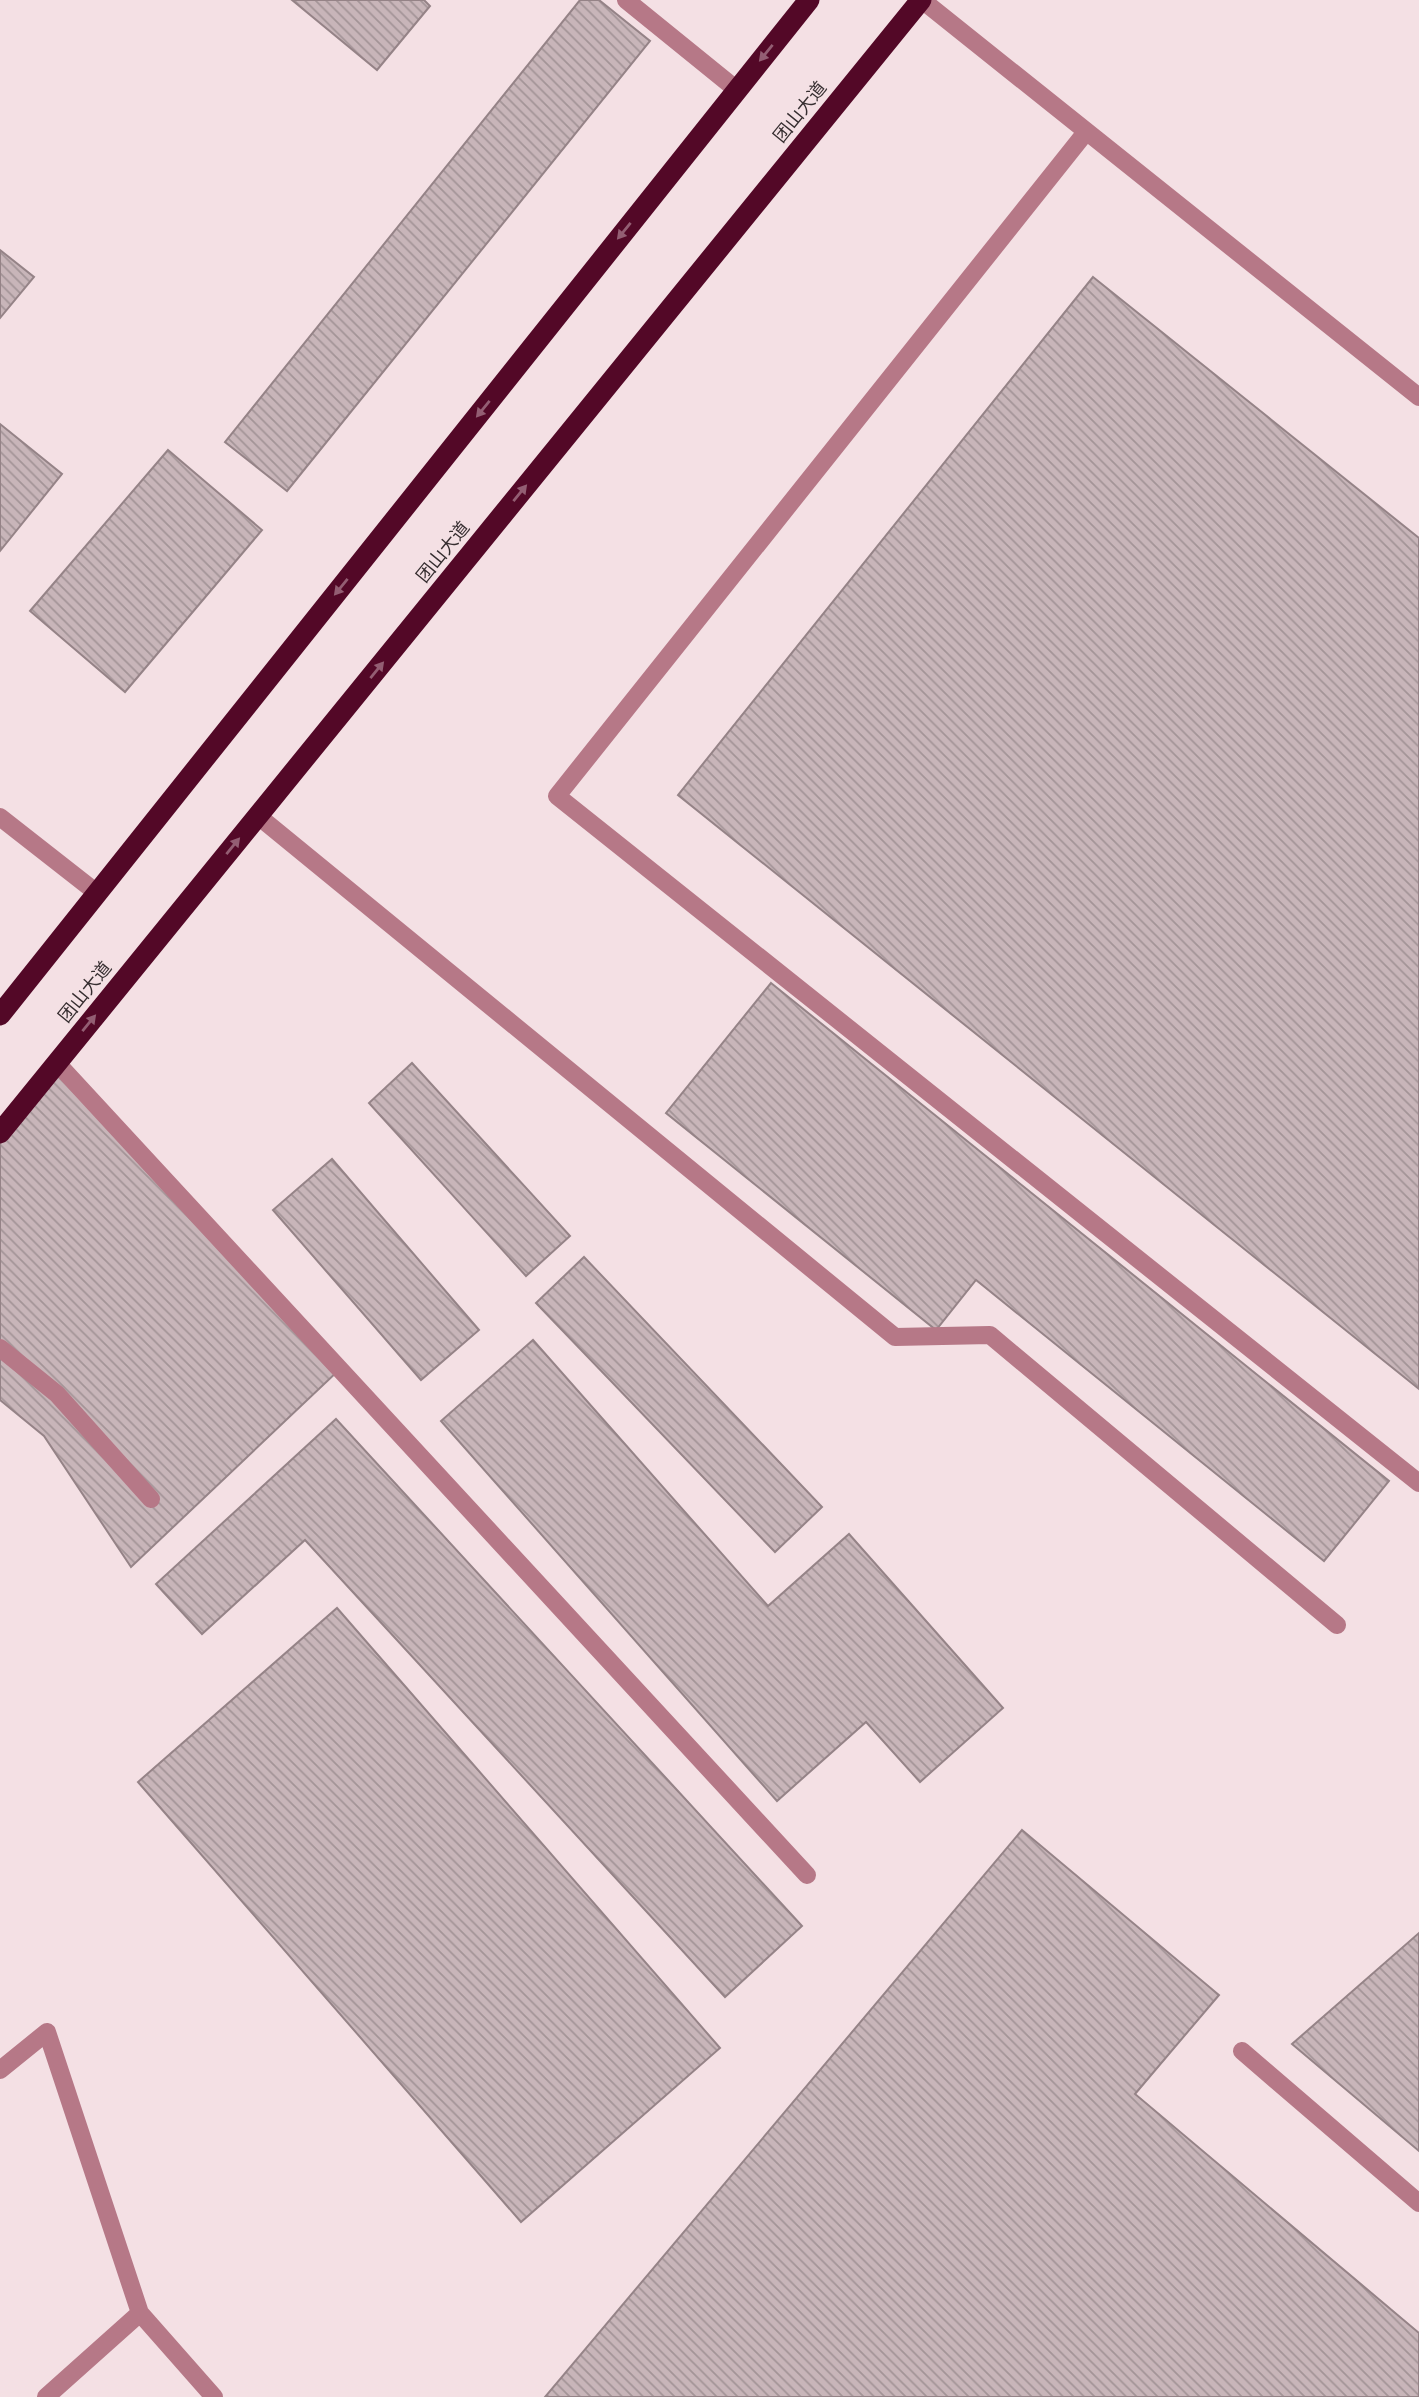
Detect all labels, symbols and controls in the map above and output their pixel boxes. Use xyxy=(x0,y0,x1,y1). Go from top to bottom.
one-way arrow xyxy=(759,44,774,62)
street label: 团山大道 xyxy=(769,77,831,147)
one-way arrow xyxy=(617,222,632,240)
one-way arrow xyxy=(475,400,490,418)
one-way arrow xyxy=(512,485,527,502)
street label: 团山大道 xyxy=(412,517,474,587)
one-way arrow xyxy=(334,579,349,596)
one-way arrow xyxy=(369,661,384,679)
one-way arrow xyxy=(225,838,240,855)
street label: 团山大道 xyxy=(54,957,116,1027)
one-way arrow xyxy=(82,1014,97,1032)

